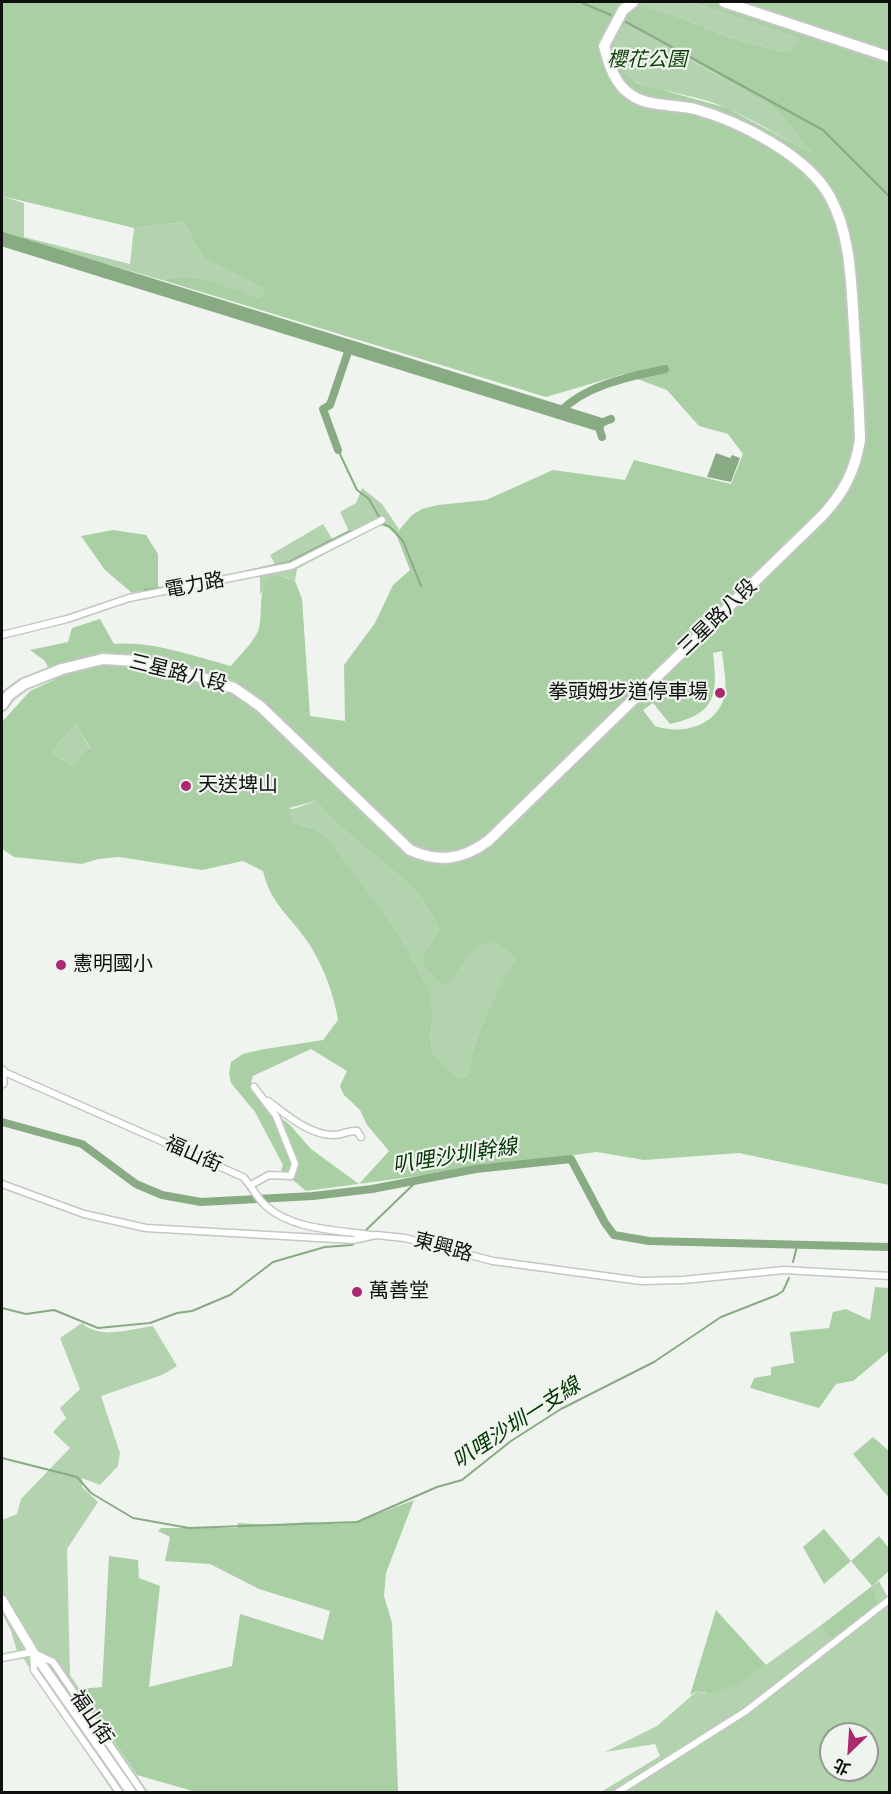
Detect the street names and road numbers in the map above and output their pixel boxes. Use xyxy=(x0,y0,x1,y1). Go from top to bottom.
street label: 電力路 xyxy=(163,568,227,604)
street label: 三星路八段 xyxy=(674,575,762,661)
street label: 三星路八段 xyxy=(127,650,229,698)
street label: 福山街 xyxy=(161,1132,225,1178)
street label: 東興路 xyxy=(411,1229,475,1267)
street label: 福山街 xyxy=(64,1686,118,1750)

